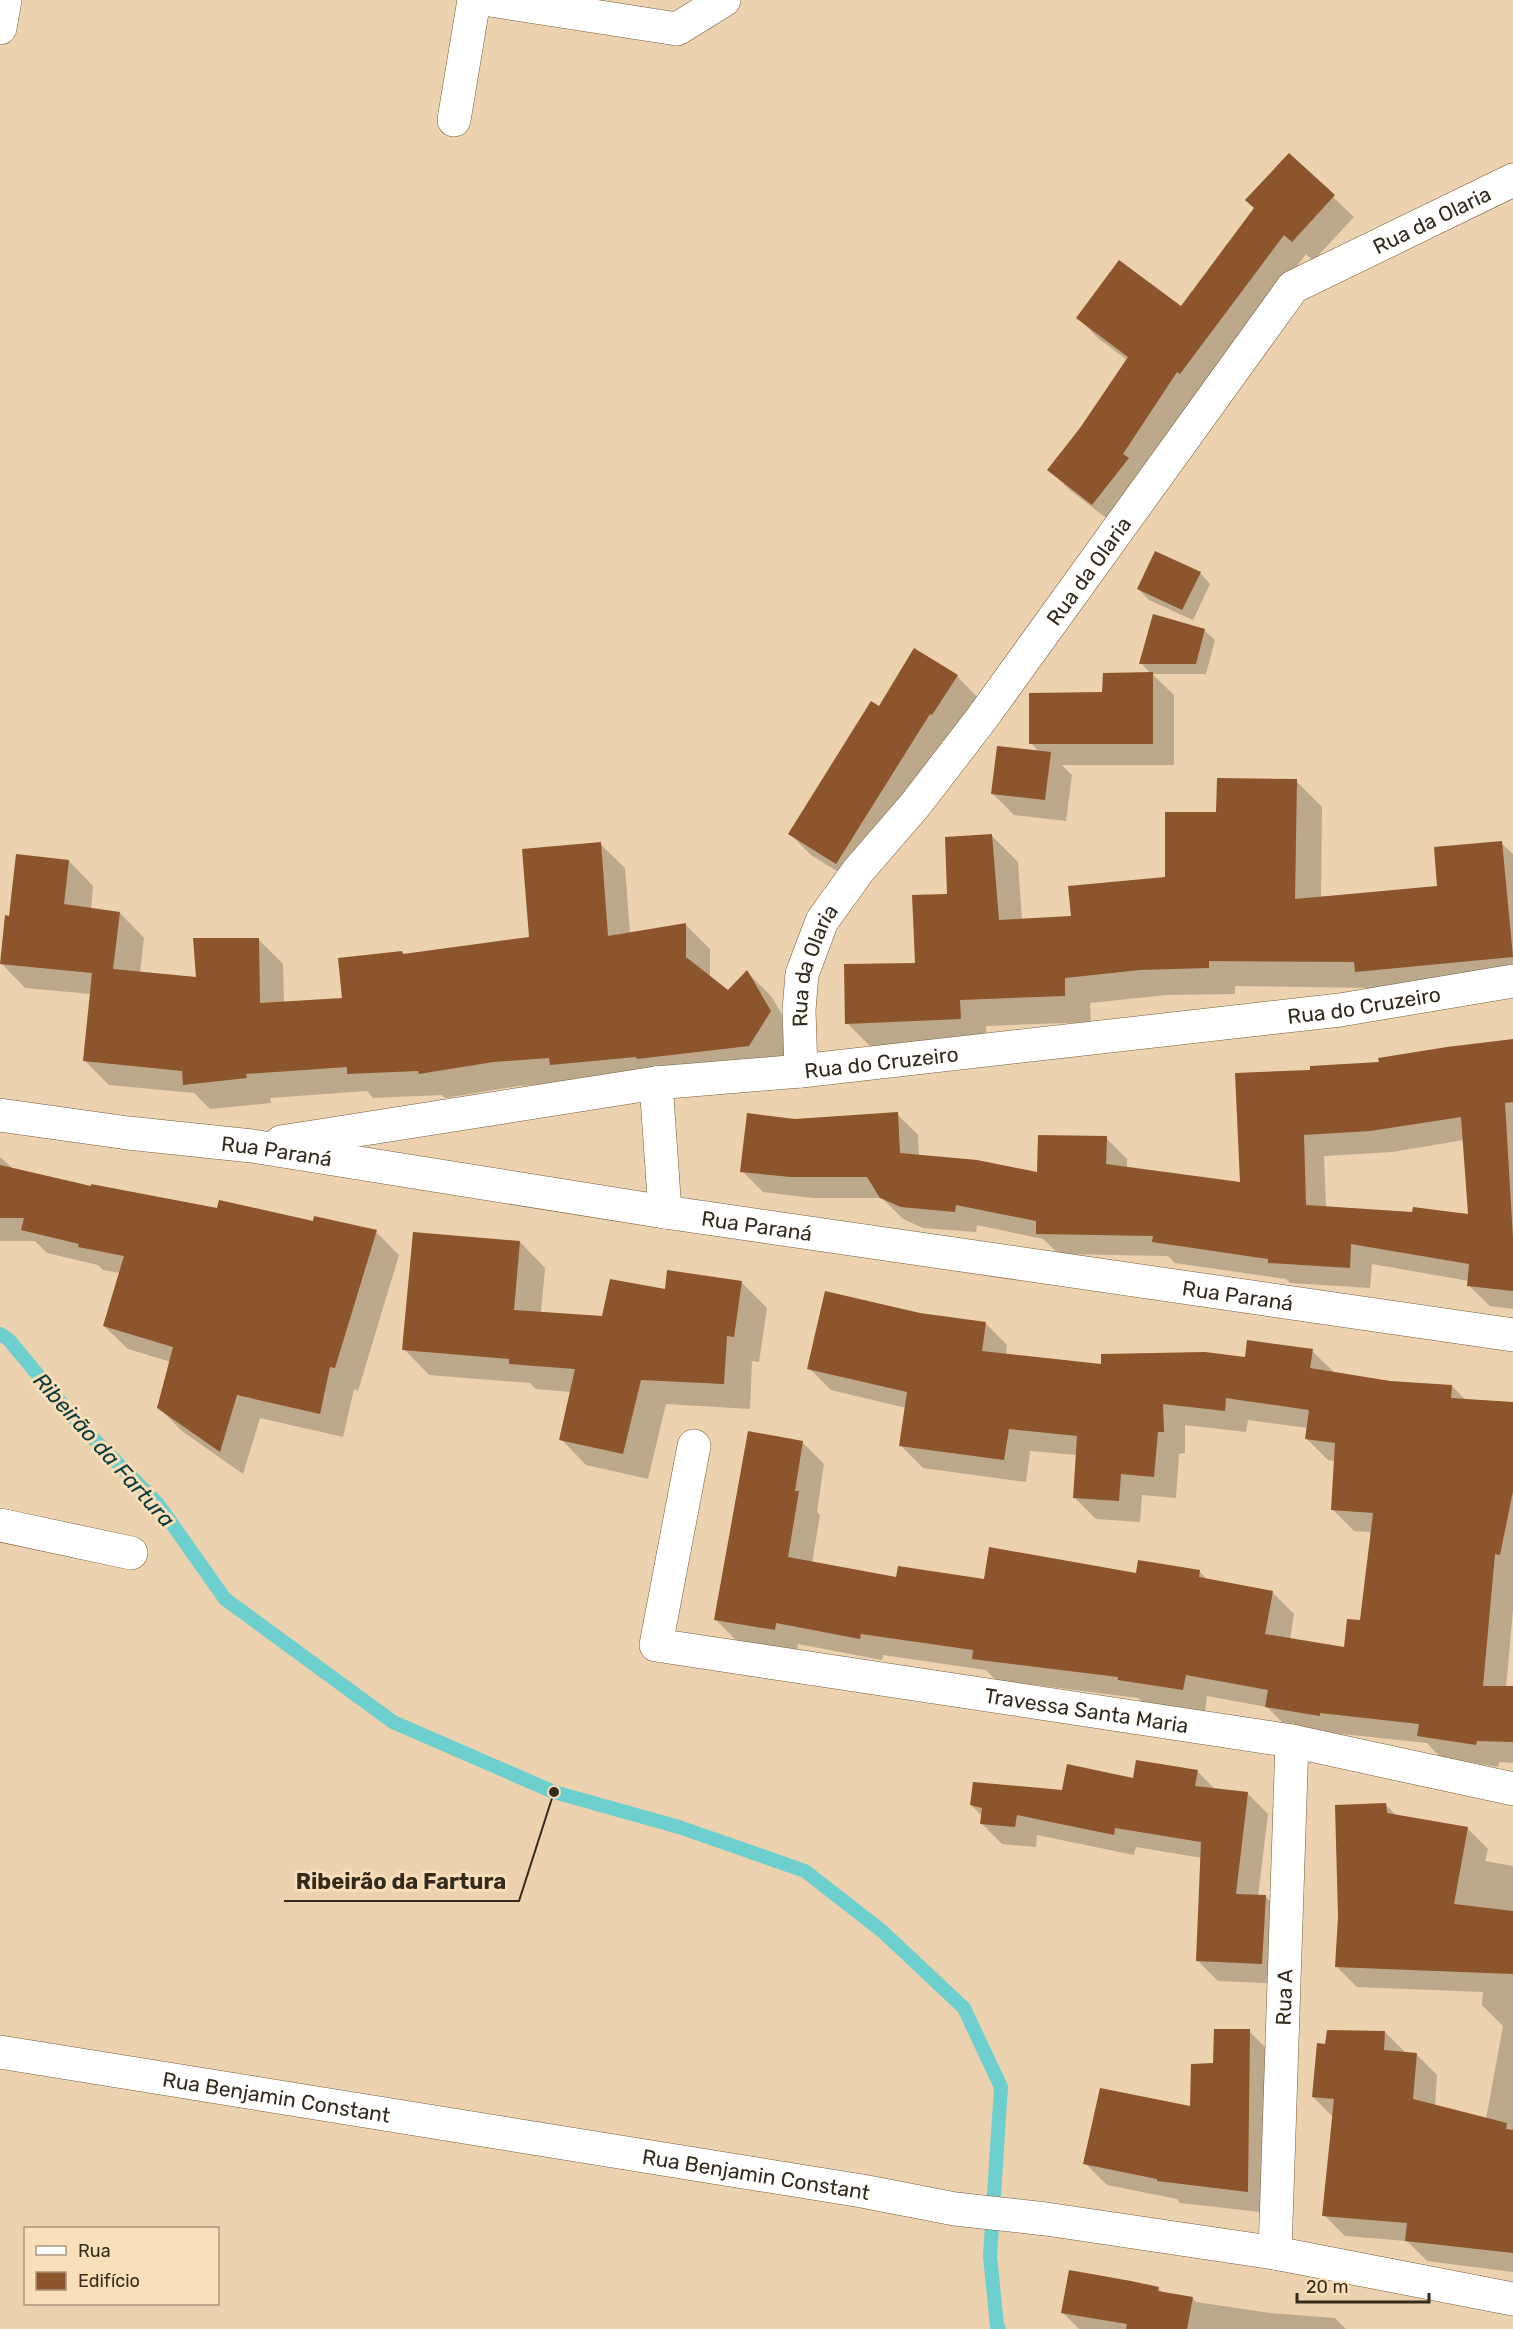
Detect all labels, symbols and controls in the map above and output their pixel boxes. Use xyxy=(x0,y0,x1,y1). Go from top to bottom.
street label: Rua da Olaria xyxy=(1369,180,1495,259)
street label: Rua da Olaria xyxy=(1041,512,1136,630)
street label: Rua da Olaria xyxy=(786,899,843,1027)
street label: Rua do Cruzeiro xyxy=(1286,981,1443,1028)
street label: Rua do Cruzeiro xyxy=(803,1041,960,1083)
street label: Rua Paraná xyxy=(220,1130,334,1171)
street label: Rua Paraná xyxy=(700,1205,814,1246)
street label: Rua Paraná xyxy=(1181,1275,1295,1315)
water label: Ribeirão da Fartura xyxy=(28,1367,181,1533)
street label: Travessa Santa Maria xyxy=(983,1682,1190,1738)
callout: Ribeirão da Fartura xyxy=(284,1861,519,1901)
text: Ribeirão da Fartura xyxy=(296,1868,506,1895)
street label: Rua A xyxy=(1270,1968,1297,2026)
street label: Rua Benjamin Constant xyxy=(161,2066,392,2127)
street label: Rua Benjamin Constant xyxy=(641,2143,872,2205)
legend xyxy=(24,2227,219,2305)
text: Rua xyxy=(78,2240,111,2262)
scale bar xyxy=(1297,2266,1429,2304)
text: Edifício xyxy=(78,2270,140,2292)
text: 20 m xyxy=(1306,2276,1348,2298)

